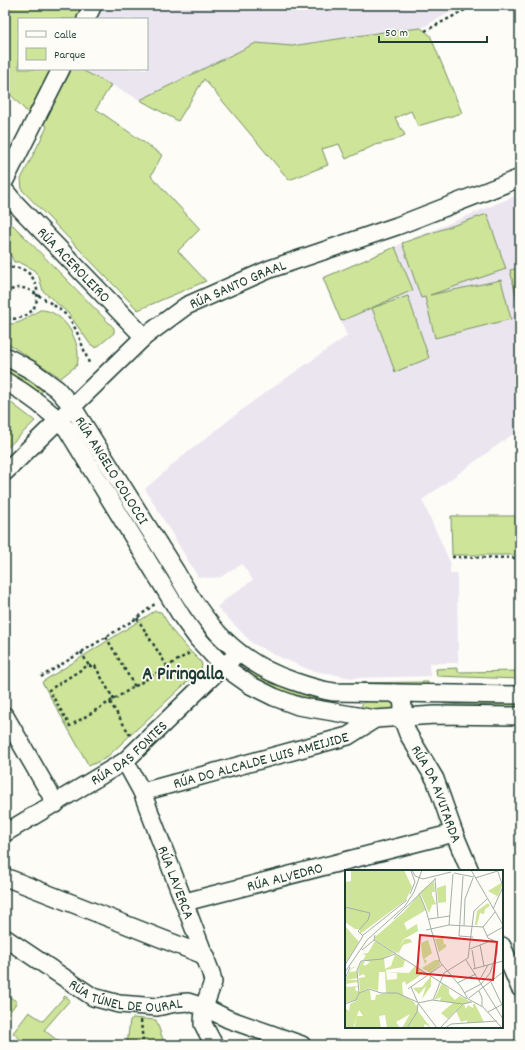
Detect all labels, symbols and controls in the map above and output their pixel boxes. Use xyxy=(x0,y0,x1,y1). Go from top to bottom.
legend xyxy=(18,18,148,70)
scale bar xyxy=(379,18,487,44)
text: 50 m xyxy=(385,25,408,42)
text: Calle xyxy=(54,27,77,44)
text: Parque xyxy=(54,47,85,64)
street label: RÚA ACEROLEIRO xyxy=(31,223,115,309)
street label: RÚA SANTO GRAAL xyxy=(186,255,289,316)
street label: RÚA ANGELO COLOCCI xyxy=(68,413,153,530)
district label: A Piringalla xyxy=(142,662,225,689)
street label: RÚA DAS FONTES xyxy=(87,716,174,792)
street label: RÚA DO ALCALDE LUIS AMEIJIDE xyxy=(171,727,352,796)
street label: RÚA DA AVUTARDA xyxy=(404,742,466,847)
street label: RÚA LAVERCA xyxy=(151,843,199,923)
street label: RÚA ALVEDRO xyxy=(245,858,326,899)
inset map xyxy=(345,870,503,1028)
street label: RÚA TÚNEL DE OURAL xyxy=(63,975,184,1020)

